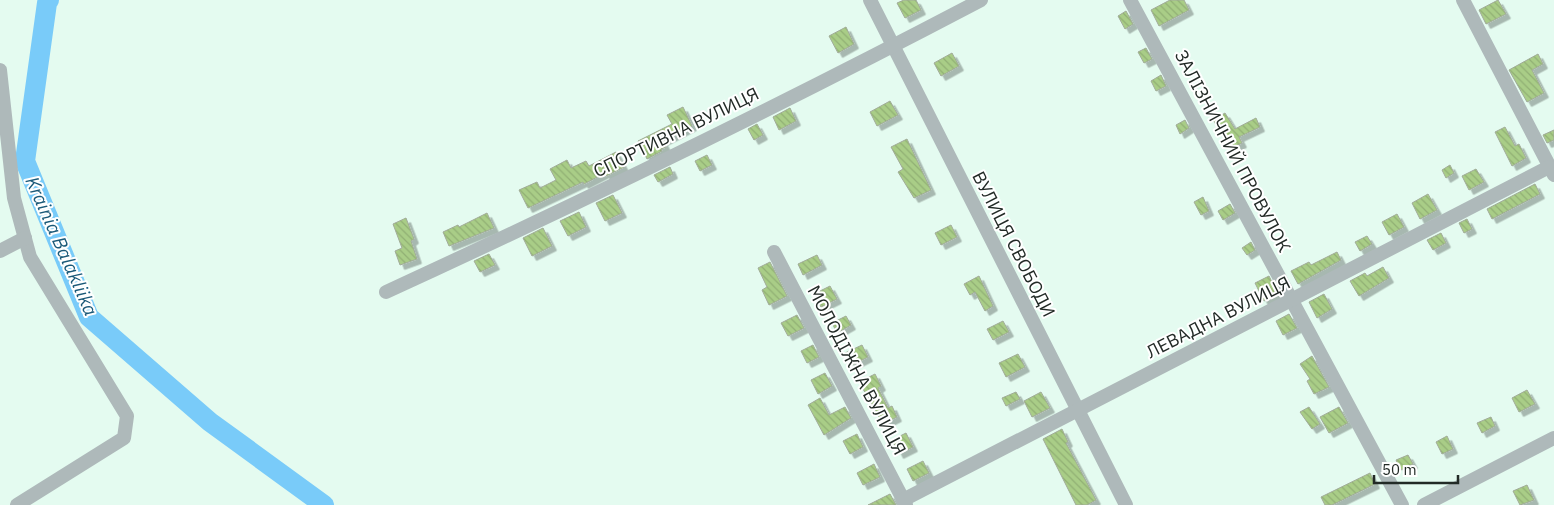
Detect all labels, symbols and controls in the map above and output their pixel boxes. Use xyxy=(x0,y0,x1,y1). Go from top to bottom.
street label: ЗАЛІЗНИЧНИЙ ПРОВУЛОК xyxy=(1170,46,1296,256)
street label: СПОРТИВНА ВУЛИЦЯ xyxy=(589,82,763,182)
street label: ВУЛИЦЯ СВОБОДИ xyxy=(967,167,1061,321)
water label: Krainia Balakliika xyxy=(21,173,103,319)
street label: ЛЕВАДНА ВУЛИЦЯ xyxy=(1142,271,1294,363)
street label: МОЛОДІЖНА ВУЛИЦЯ xyxy=(802,281,912,459)
scale bar xyxy=(1374,452,1458,484)
text: 50 m xyxy=(1382,460,1417,479)

